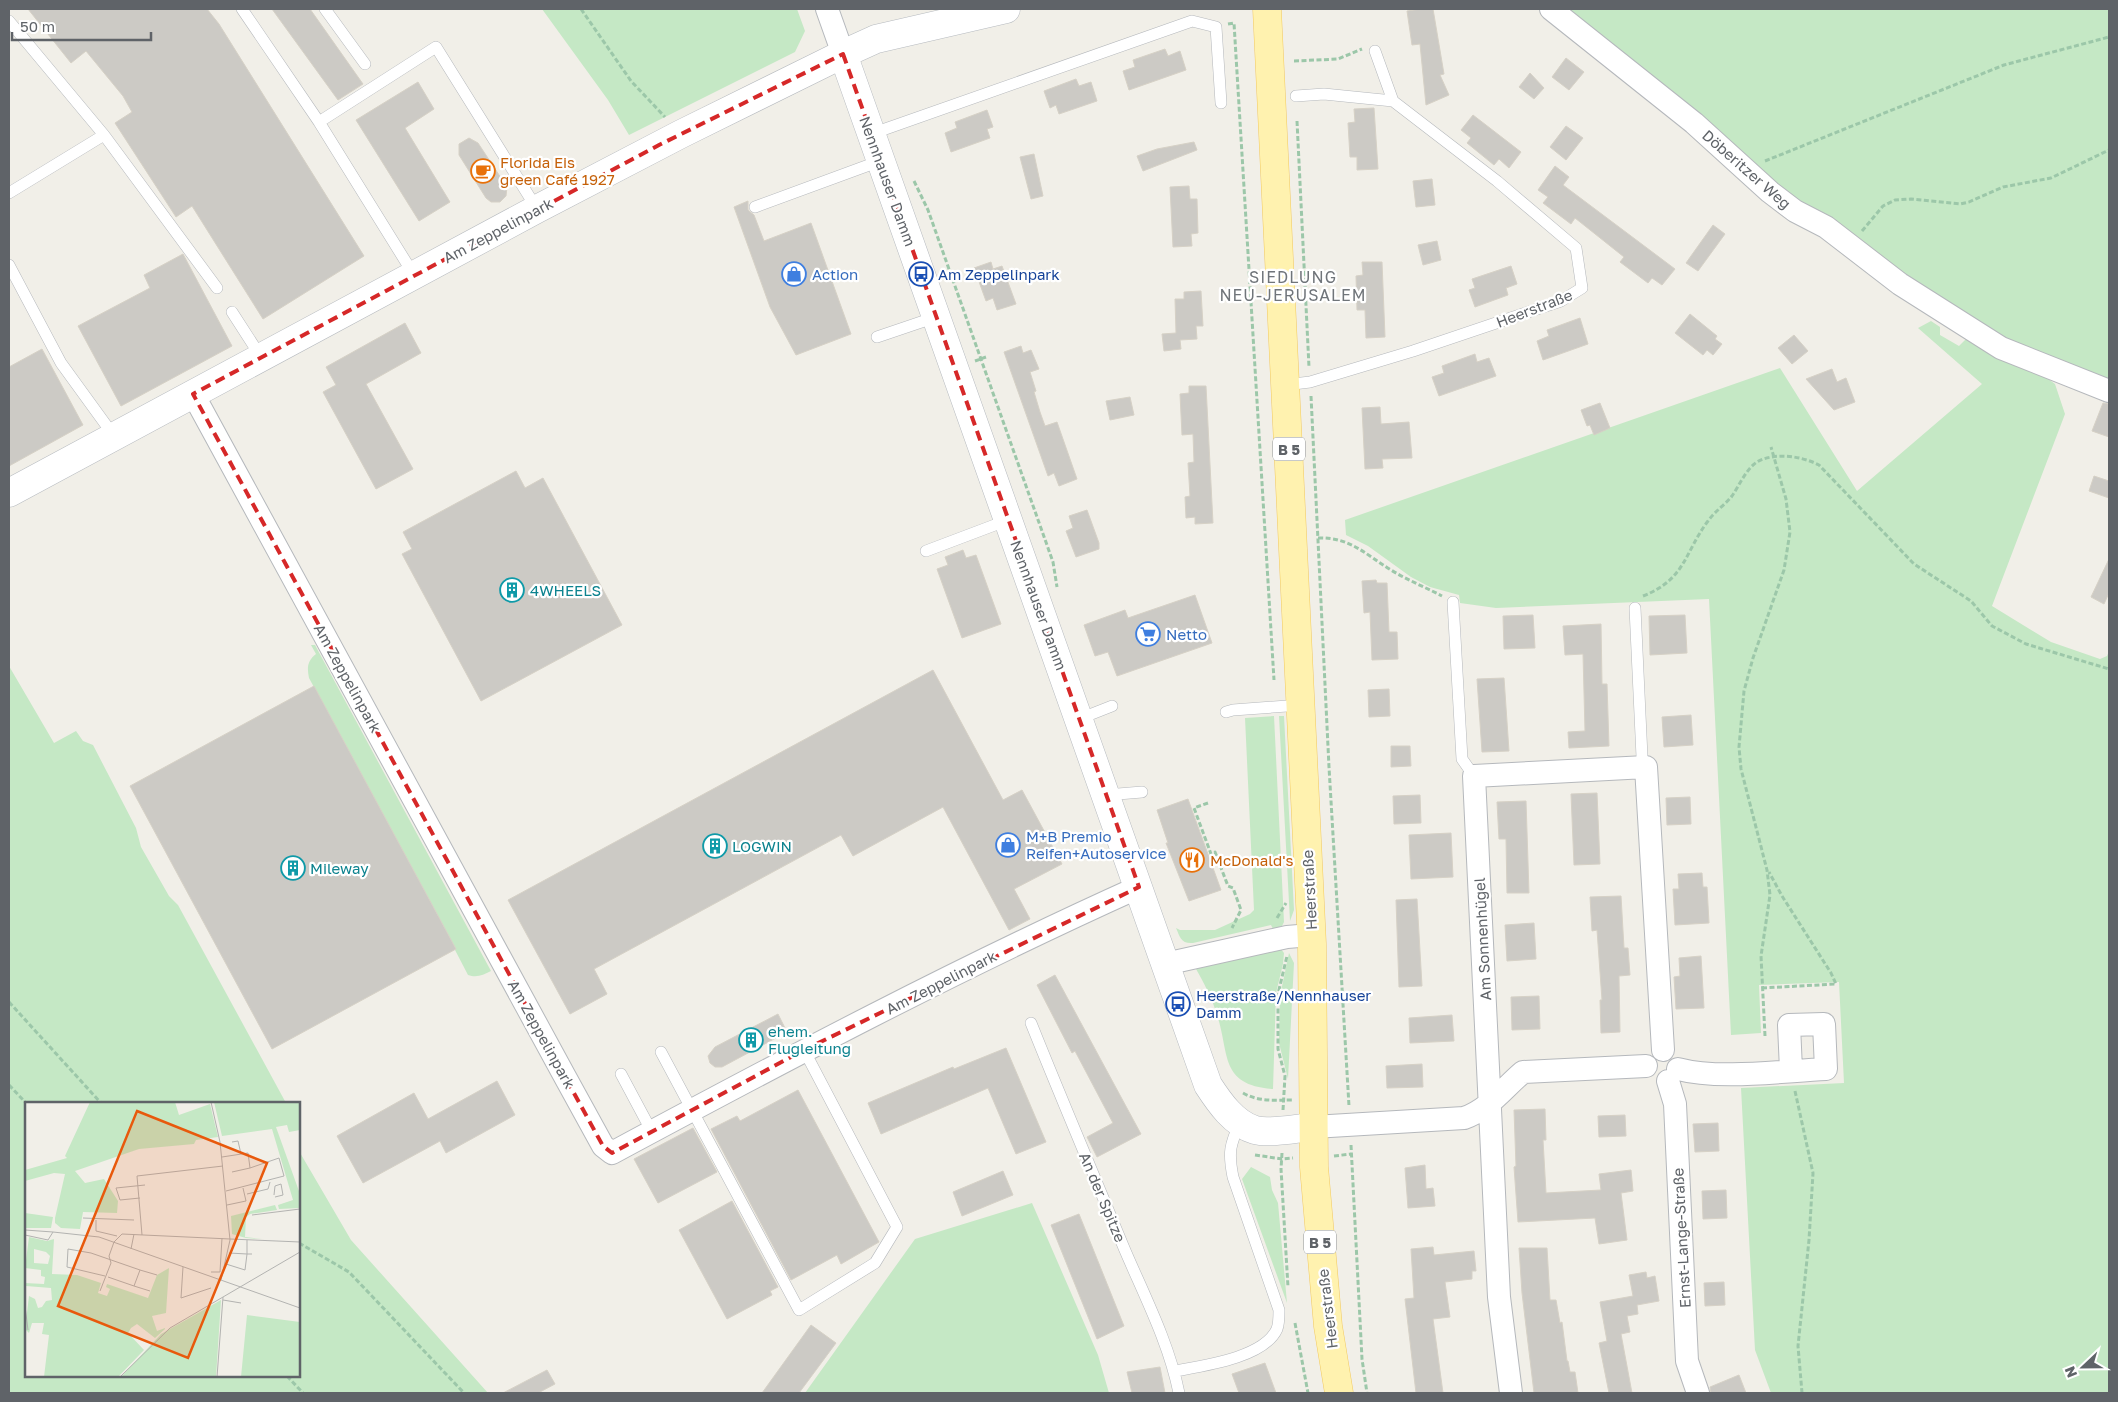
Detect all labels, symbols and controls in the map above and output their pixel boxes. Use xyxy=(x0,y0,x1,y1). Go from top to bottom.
scale bar xyxy=(12,10,151,42)
text: 50 m xyxy=(20,17,55,35)
street label: Nennhauser Damm xyxy=(856,114,920,248)
street label: Döberitzer Weg xyxy=(1699,126,1795,212)
place label: Florida Eis green Café 1927 xyxy=(500,153,615,188)
cafe icon: Florida Eis green Café 1927 xyxy=(470,158,496,184)
street label: Am Zeppelinpark xyxy=(440,193,556,267)
shop icon: Action xyxy=(781,261,807,287)
bus stop icon: Am Zeppelinpark xyxy=(908,261,934,287)
place label: Action xyxy=(812,265,858,283)
place label: Am Zeppelinpark xyxy=(938,265,1060,283)
district label: SIEDLUNG NEU-JERUSALEM xyxy=(1219,267,1367,305)
street label: Heerstraße xyxy=(1493,285,1575,331)
road number: B 5 xyxy=(1273,438,1305,460)
street label: Nennhauser Damm xyxy=(1007,538,1071,672)
building icon: 4WHEELS xyxy=(499,577,525,603)
place label: 4WHEELS xyxy=(530,581,601,599)
street label: Am Zeppelinpark xyxy=(311,620,386,736)
supermarket icon: Netto xyxy=(1135,621,1161,647)
place label: Netto xyxy=(1166,625,1207,643)
place label: M+B Premio Reifen+Autoservice xyxy=(1026,827,1167,862)
shop icon: M+B Premio Reifen+Autoservice xyxy=(995,832,1021,858)
building icon: LOGWIN xyxy=(702,833,728,859)
place label: LOGWIN xyxy=(732,837,792,855)
restaurant icon: McDonald's xyxy=(1179,847,1205,873)
street label: Heerstraße xyxy=(1298,849,1320,931)
place label: McDonald's xyxy=(1210,851,1293,869)
building icon: Mileway xyxy=(280,855,306,881)
place label: Mileway xyxy=(310,859,369,877)
street label: Am Sonnenhügel xyxy=(1470,877,1494,1001)
street label: Am Zeppelinpark xyxy=(883,946,1000,1018)
street label: Am Zeppelinpark xyxy=(505,976,580,1092)
place label: Heerstraße/Nennhauser Damm xyxy=(1196,986,1371,1021)
bus stop icon: Heerstraße/Nennhauser Damm xyxy=(1165,991,1191,1017)
place label: ehem. Flugleitung xyxy=(768,1022,851,1057)
building icon: ehem. Flugleitung xyxy=(738,1027,764,1053)
inset map xyxy=(25,1102,300,1377)
street label: An der Spitze xyxy=(1076,1149,1130,1245)
street label: Ernst-Lange-Straße xyxy=(1668,1167,1694,1309)
road number: B 5 xyxy=(1304,1230,1336,1254)
street label: Heerstraße xyxy=(1313,1268,1341,1350)
north arrow xyxy=(2058,1342,2108,1392)
text: N xyxy=(2061,1364,2080,1380)

